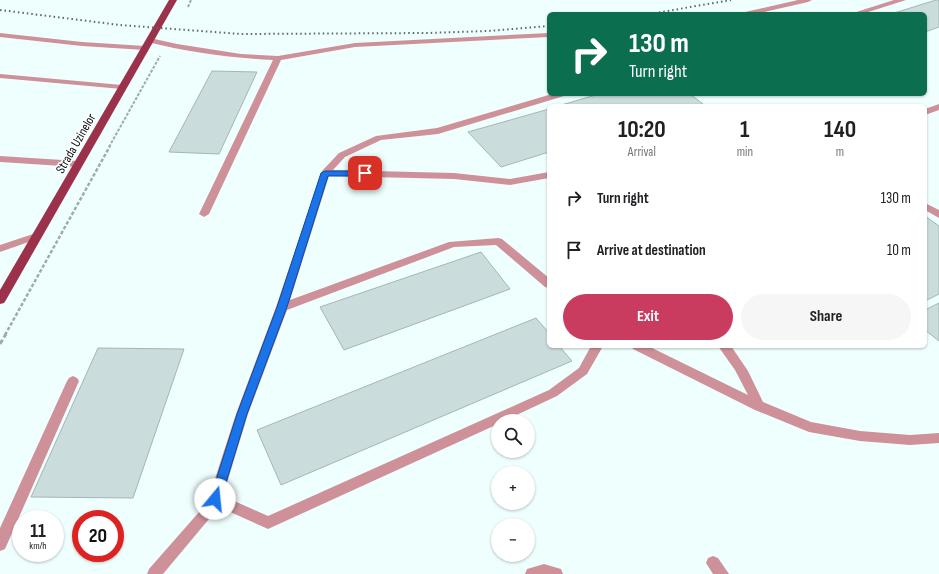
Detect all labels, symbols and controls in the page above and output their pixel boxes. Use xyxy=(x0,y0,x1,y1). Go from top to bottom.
text: 130 m xyxy=(629,27,689,60)
icon: right xyxy=(563,28,615,80)
text: Turn right xyxy=(629,61,687,82)
street label: Strada Uzinelor xyxy=(52,111,100,176)
text: 10:20 xyxy=(618,115,666,144)
text: 1 xyxy=(740,115,750,144)
text: 140 xyxy=(824,115,856,144)
text: Arrival xyxy=(628,144,656,160)
text: min xyxy=(737,144,753,160)
text: m xyxy=(836,144,844,160)
pin xyxy=(348,156,382,190)
icon: arrive xyxy=(354,162,376,184)
icon: right xyxy=(563,187,585,209)
text: Turn right xyxy=(597,189,649,208)
text: 130 m xyxy=(881,189,911,208)
icon: arrive xyxy=(563,239,585,261)
text: Arrive at destination xyxy=(597,241,706,260)
text: 10 m xyxy=(887,241,911,260)
button: Exit xyxy=(563,294,733,340)
button: Share xyxy=(741,294,911,340)
map controls xyxy=(491,414,535,562)
button: search xyxy=(491,414,535,458)
button: + xyxy=(491,466,535,510)
position arrow xyxy=(194,478,236,520)
speed limit sign: 20 xyxy=(72,510,124,562)
button: − xyxy=(491,518,535,562)
text: 11 xyxy=(30,519,46,543)
text: km/h xyxy=(29,540,47,552)

